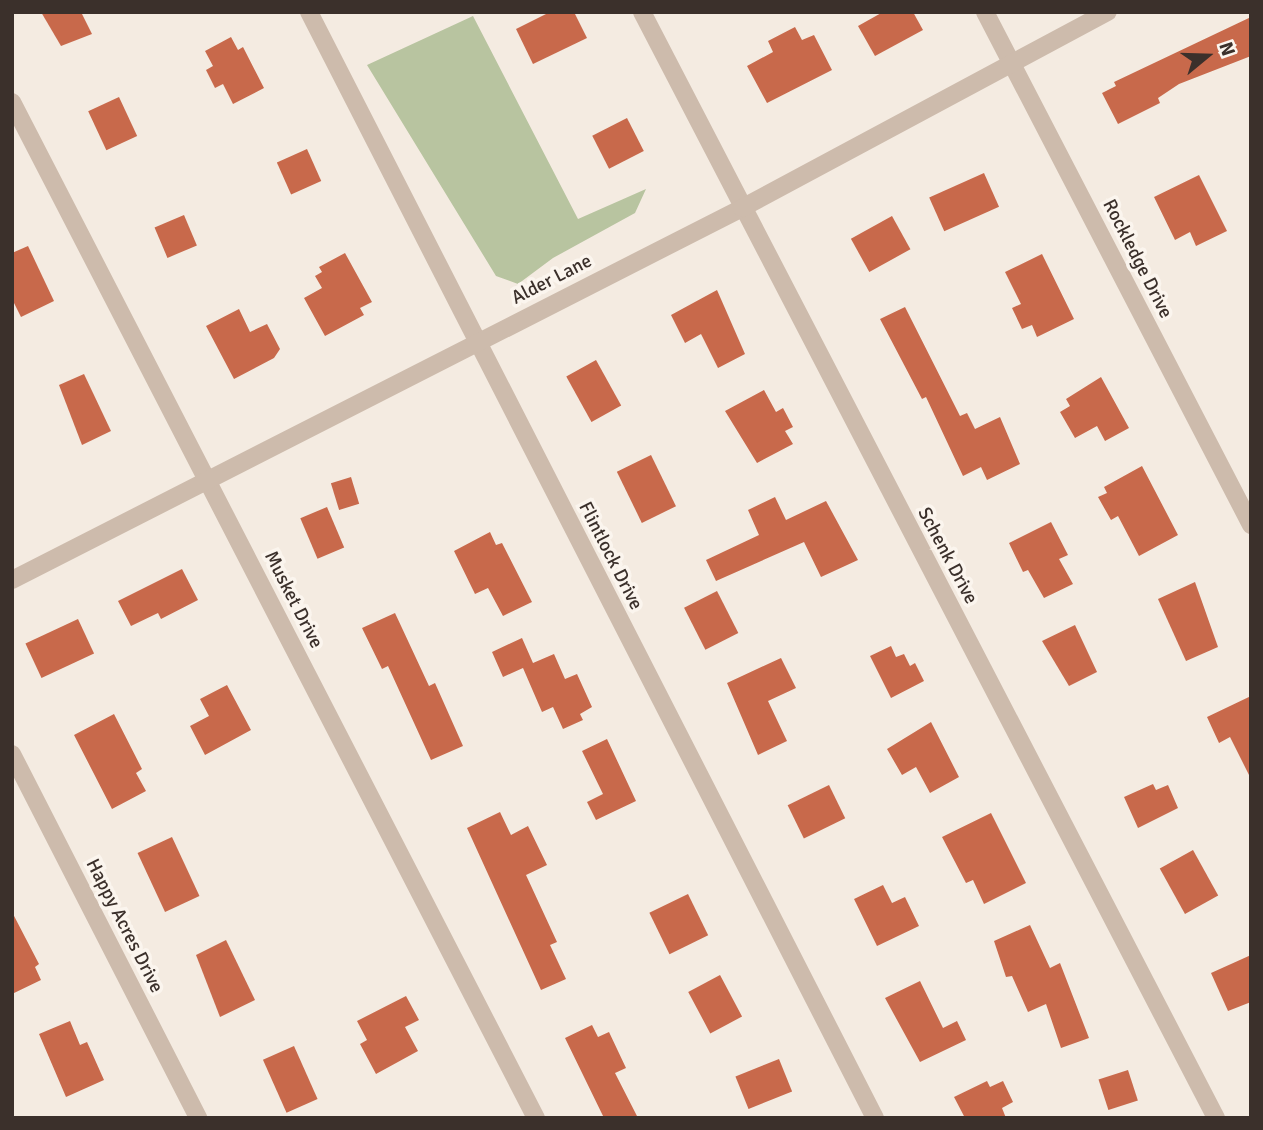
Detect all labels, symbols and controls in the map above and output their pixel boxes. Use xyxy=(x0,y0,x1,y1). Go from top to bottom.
north arrow xyxy=(1172,21,1242,91)
text: N xyxy=(1213,39,1240,59)
street label: Rockledge Drive xyxy=(1097,196,1177,322)
street label: Alder Lane xyxy=(508,250,596,310)
street label: Flintlock Drive xyxy=(573,498,647,614)
street label: Schenk Drive xyxy=(912,504,982,608)
street label: Musket Drive xyxy=(259,548,327,652)
street label: Happy Acres Drive xyxy=(80,855,168,997)

